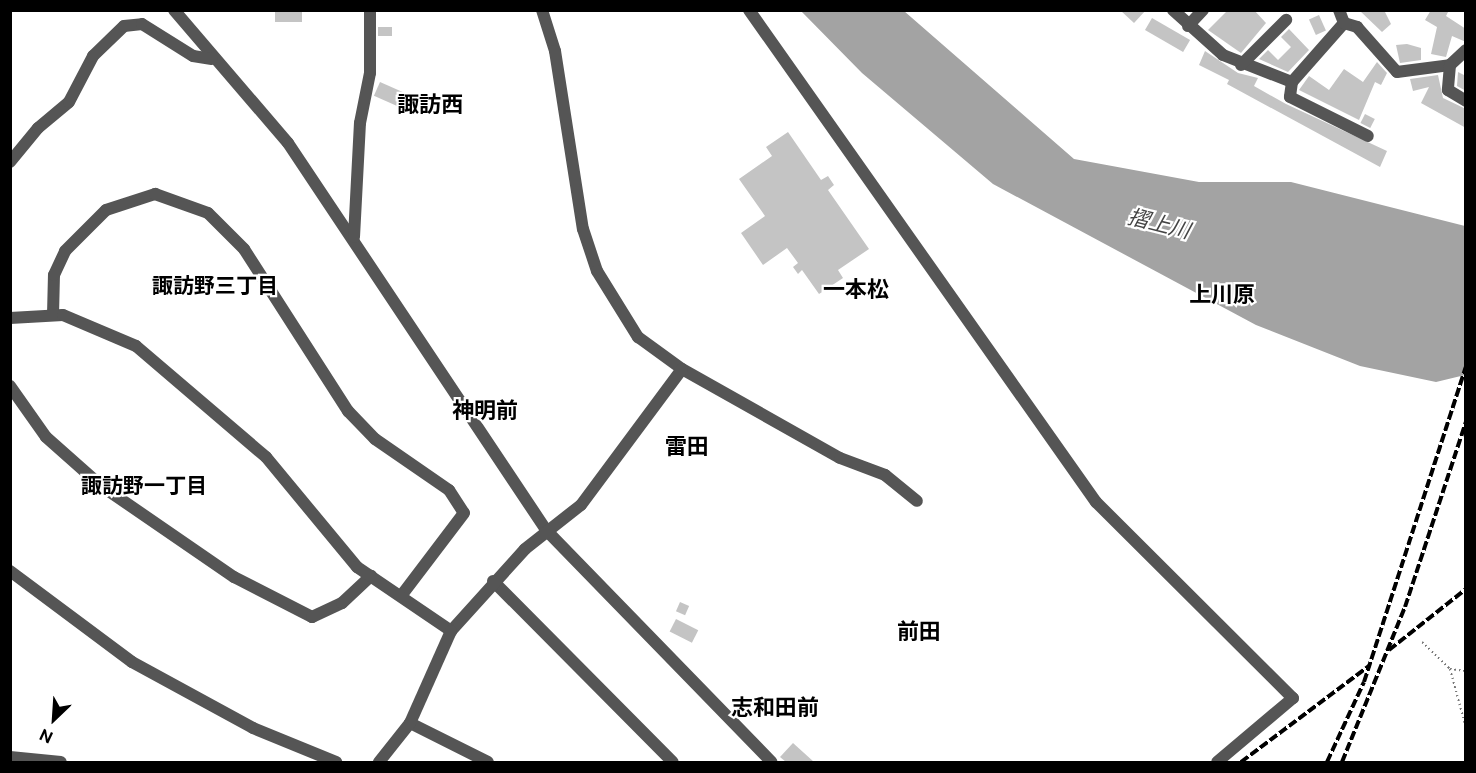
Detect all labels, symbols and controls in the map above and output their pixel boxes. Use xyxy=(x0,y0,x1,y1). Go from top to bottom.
district label: 諏訪西 xyxy=(397,92,463,118)
water label: 摺上川 xyxy=(1125,204,1193,244)
district label: 諏訪野三丁目 xyxy=(152,273,278,299)
district label: 一本松 xyxy=(823,277,889,303)
district label: 上川原 xyxy=(1189,282,1255,308)
district label: 神明前 xyxy=(452,398,518,424)
district label: 雷田 xyxy=(665,434,709,460)
district label: 諏訪野一丁目 xyxy=(81,473,207,499)
district label: 前田 xyxy=(897,619,941,645)
north arrow xyxy=(24,689,84,749)
district label: 志和田前 xyxy=(731,695,819,721)
text: N xyxy=(37,725,56,747)

